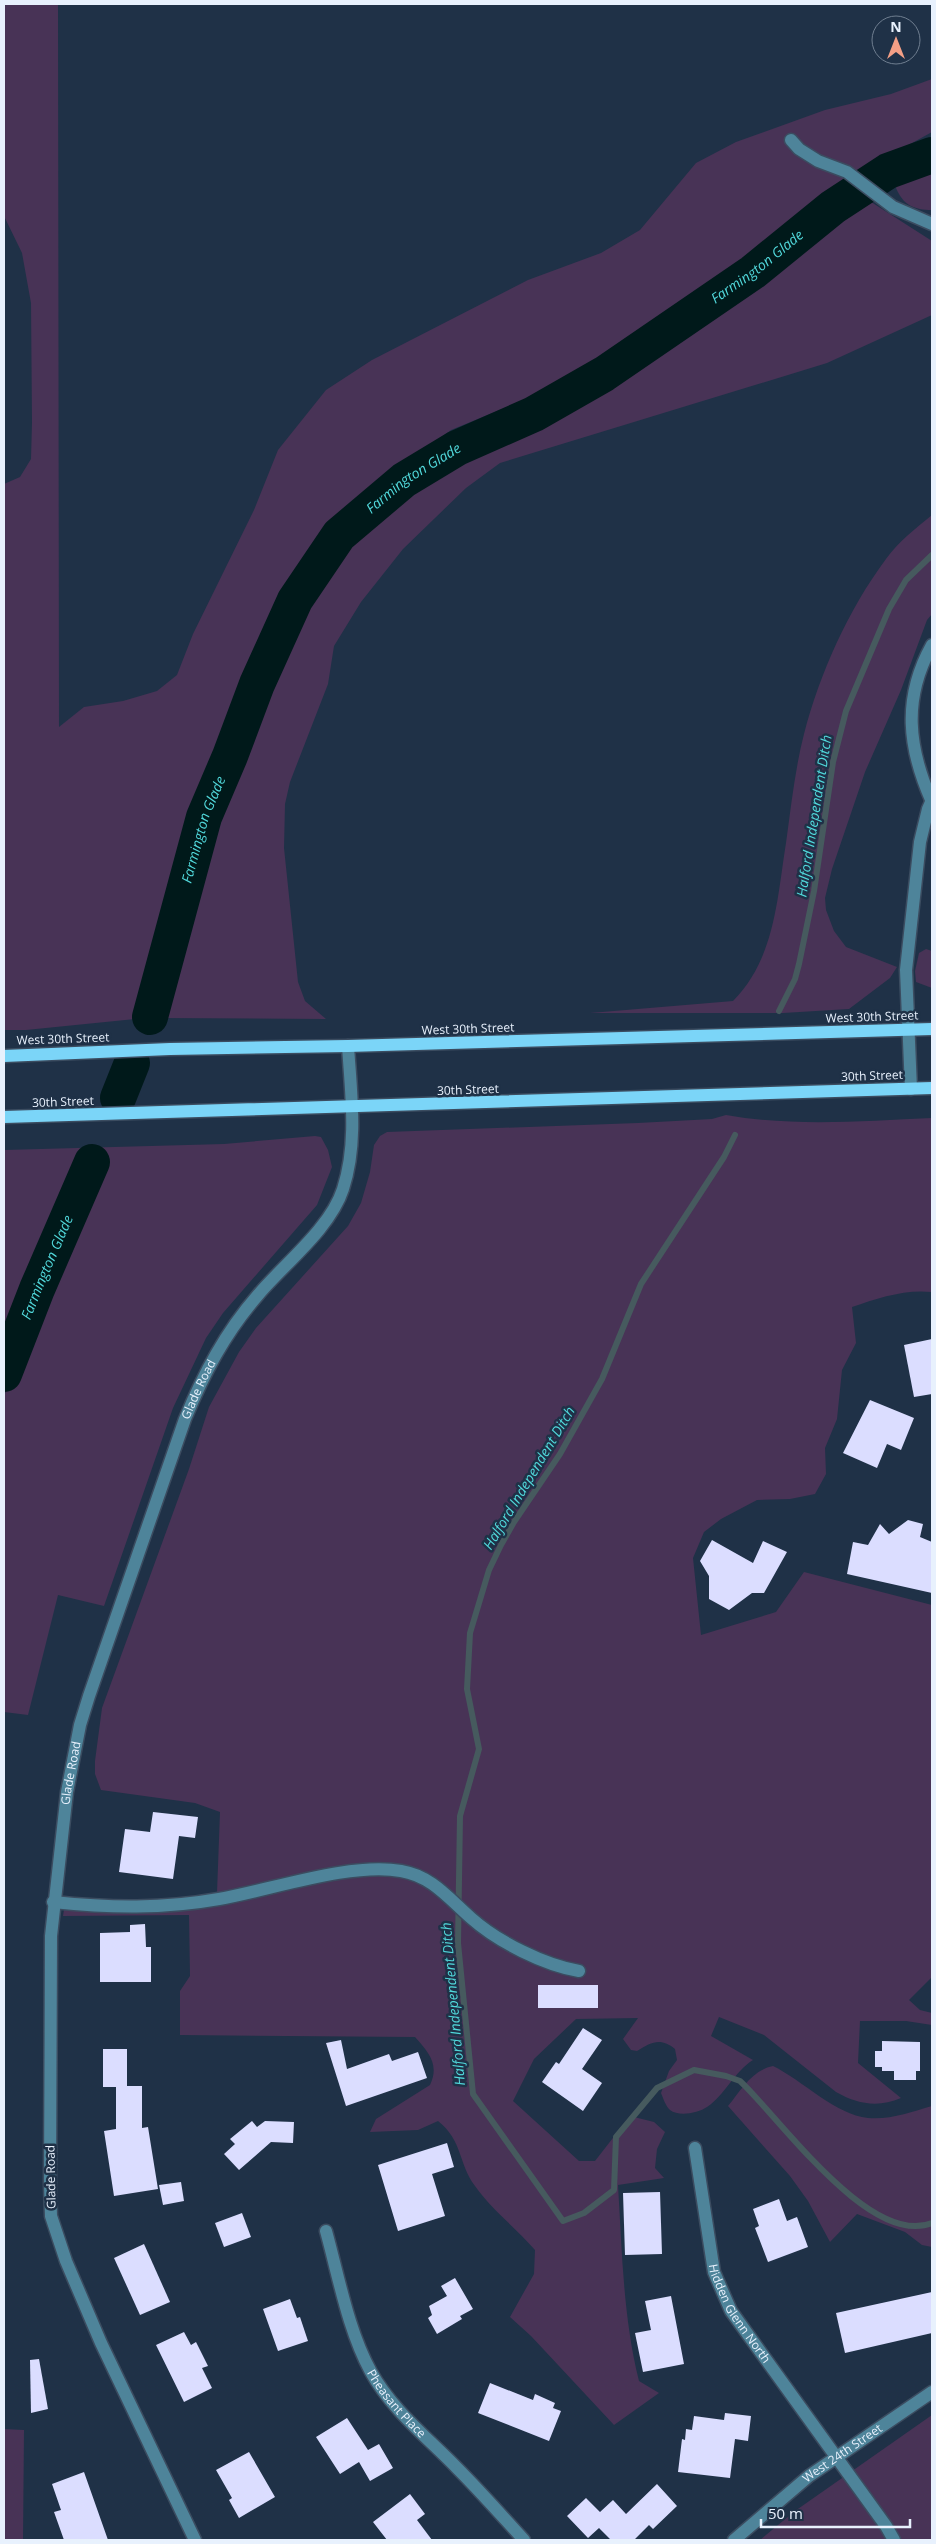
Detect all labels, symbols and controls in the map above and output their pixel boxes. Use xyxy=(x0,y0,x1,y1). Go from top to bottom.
north arrow xyxy=(871,15,921,65)
text: N xyxy=(890,17,902,36)
water label: Farmington Glade xyxy=(707,225,807,307)
water label: Farmington Glade xyxy=(362,438,464,517)
water label: Halford Independent Ditch xyxy=(791,734,836,898)
water label: Farmington Glade xyxy=(177,773,229,885)
street label: West 30th Street xyxy=(825,1006,919,1027)
street label: West 30th Street xyxy=(421,1018,515,1039)
street label: West 30th Street xyxy=(16,1028,110,1049)
street label: 30th Street xyxy=(841,1066,903,1085)
street label: 30th Street xyxy=(437,1080,499,1099)
street label: 30th Street xyxy=(32,1092,94,1111)
water label: Farmington Glade xyxy=(16,1212,77,1322)
street label: Glade Road xyxy=(177,1356,220,1422)
water label: Halford Independent Ditch xyxy=(478,1403,579,1553)
street label: Glade Road xyxy=(57,1740,85,1806)
water label: Halford Independent Ditch xyxy=(436,1922,469,2086)
street label: Glade Road xyxy=(41,2145,60,2209)
street label: Hidden Glenn North xyxy=(705,2263,775,2366)
street label: Pheasant Place xyxy=(363,2366,430,2441)
street label: West 24th Street xyxy=(799,2420,885,2486)
scale bar xyxy=(761,2496,910,2528)
text: 50 m xyxy=(768,2503,803,2523)

